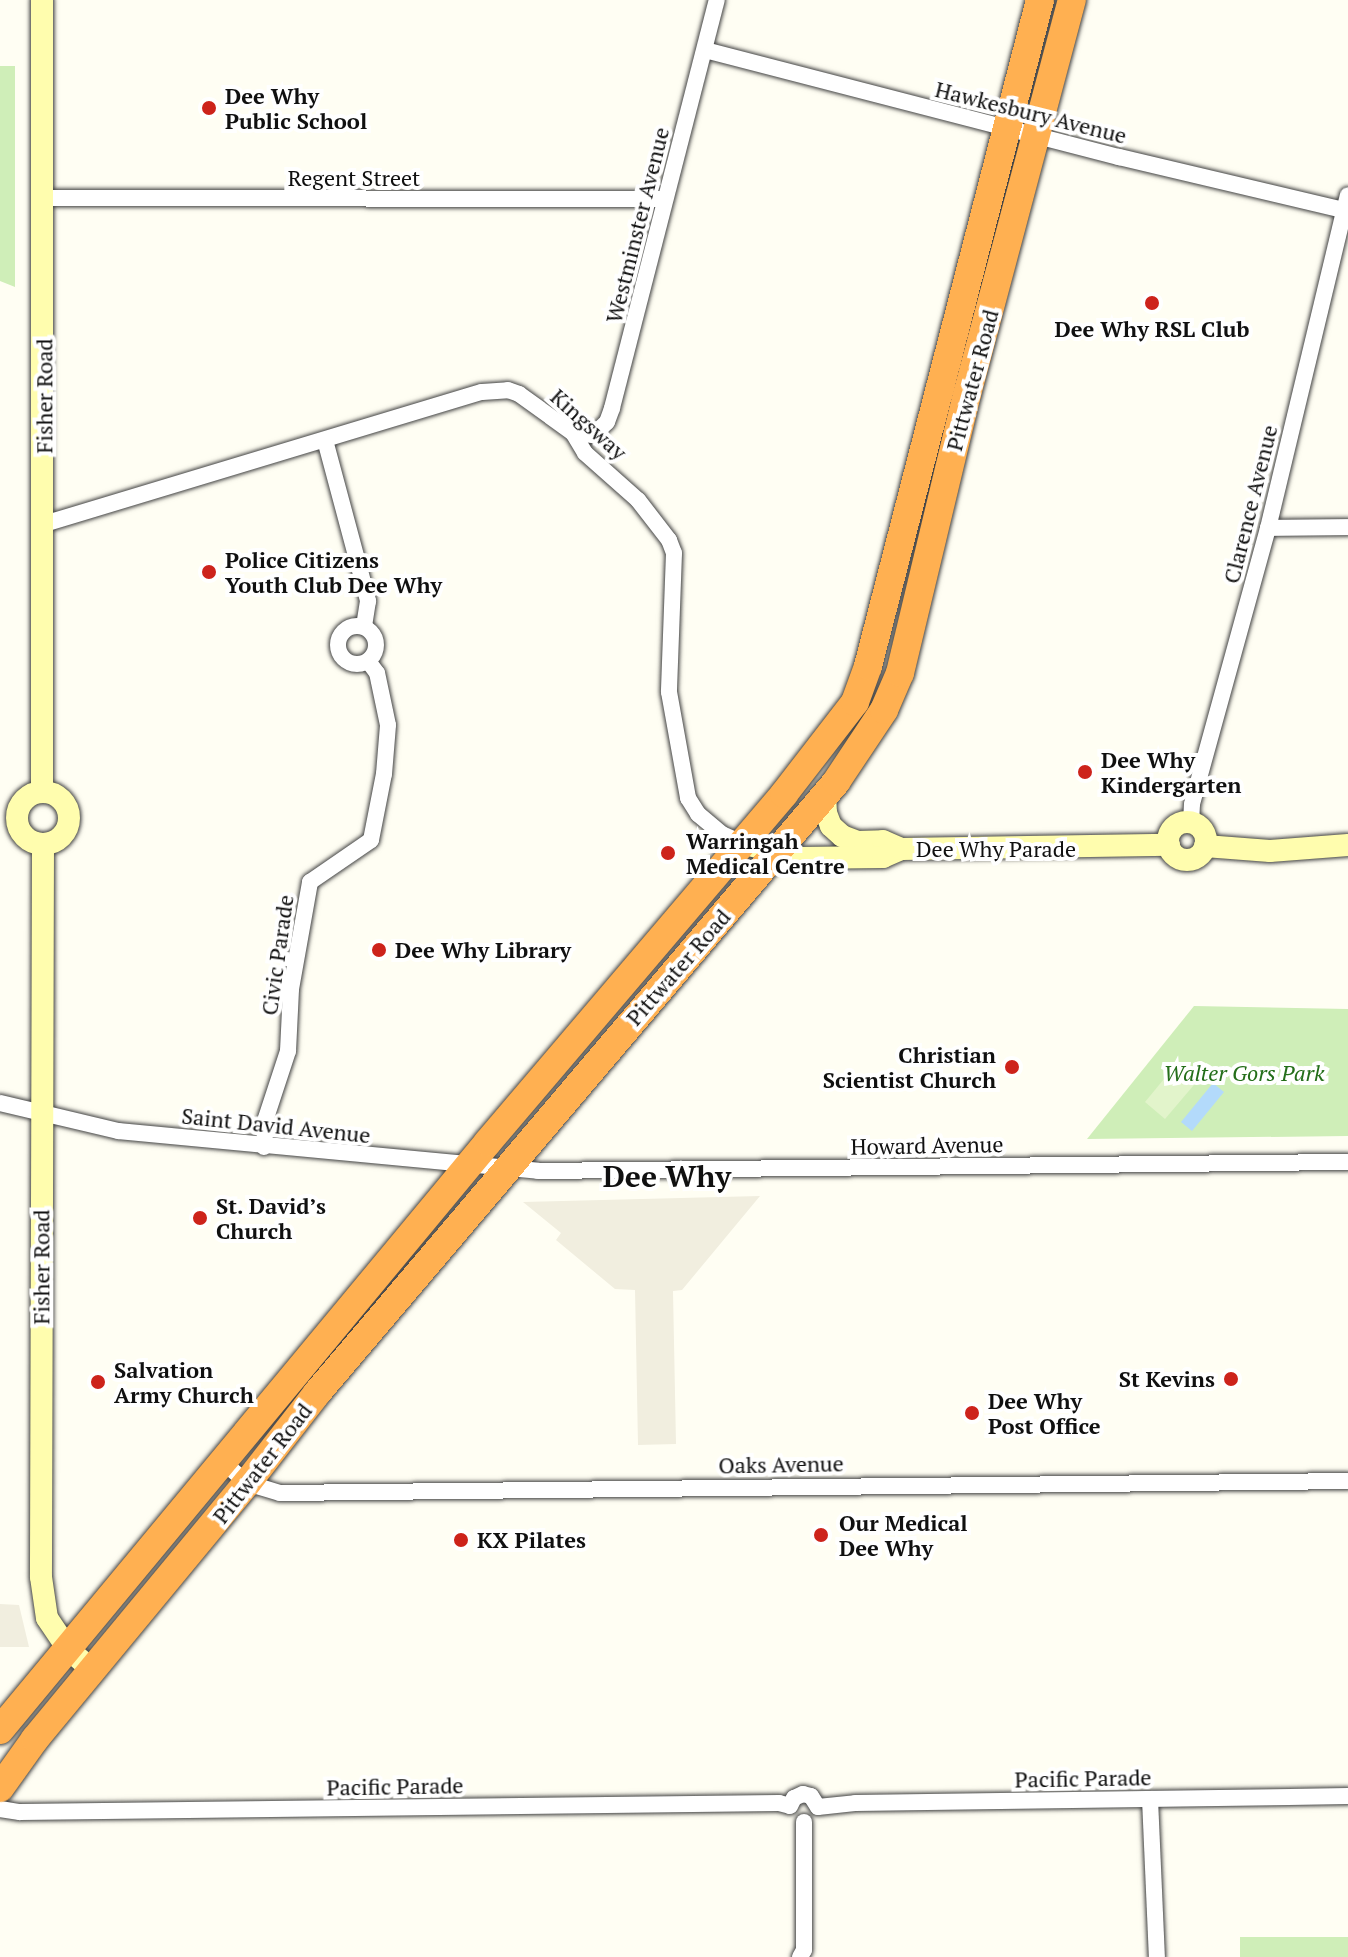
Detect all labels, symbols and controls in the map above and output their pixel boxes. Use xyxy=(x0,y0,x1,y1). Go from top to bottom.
street label: Hawkesbury Avenue xyxy=(932,75,1130,149)
place label: Dee Why Public School xyxy=(225,82,367,134)
marker: Dee Why Public School xyxy=(200,99,218,117)
street label: Westminster Avenue xyxy=(600,124,674,326)
street label: Regent Street xyxy=(288,165,420,191)
marker: Dee Why RSL Club xyxy=(1143,294,1161,312)
street label: Pittwater Road xyxy=(940,306,1004,454)
place label: Dee Why RSL Club xyxy=(1055,316,1249,342)
street label: Fisher Road xyxy=(31,339,57,453)
street label: Kingsway xyxy=(546,383,632,465)
street label: Clarence Avenue xyxy=(1218,422,1282,586)
place label: Police Citizens Youth Club Dee Why xyxy=(225,546,442,598)
marker: Police Citizens Youth Club Dee Why xyxy=(200,563,218,581)
place label: Dee Why Kindergarten xyxy=(1101,746,1241,798)
marker: Dee Why Kindergarten xyxy=(1076,763,1094,781)
place label: Warringah Medical Centre xyxy=(686,827,845,878)
street label: Dee Why Parade xyxy=(916,836,1076,862)
marker: Warringah Medical Centre xyxy=(657,842,679,864)
street label: Civic Parade xyxy=(255,893,299,1017)
street label: Pittwater Road xyxy=(620,904,736,1030)
place label: Dee Why Library xyxy=(395,937,571,963)
marker: Dee Why Library xyxy=(370,941,388,959)
place label: Christian Scientist Church xyxy=(823,1041,996,1092)
marker: Christian Scientist Church xyxy=(1003,1058,1021,1076)
park label: Walter Gors Park xyxy=(1163,1060,1325,1086)
street label: Saint David Avenue xyxy=(180,1102,372,1148)
street label: Howard Avenue xyxy=(850,1130,1004,1160)
district label: Dee Why xyxy=(603,1158,731,1194)
place label: St. David’s Church xyxy=(216,1192,327,1244)
marker: St. David’s Church xyxy=(191,1209,209,1227)
street label: Fisher Road xyxy=(28,1210,54,1324)
place label: Salvation Army Church xyxy=(114,1356,254,1408)
place label: St Kevins xyxy=(1119,1366,1215,1392)
marker: St Kevins xyxy=(1222,1370,1240,1388)
marker: Salvation Army Church xyxy=(89,1373,107,1391)
place label: Dee Why Post Office xyxy=(988,1387,1101,1438)
street label: Pittwater Road xyxy=(207,1398,317,1528)
marker: Dee Why Post Office xyxy=(963,1404,981,1422)
street label: Oaks Avenue xyxy=(718,1450,844,1478)
place label: Our Medical Dee Why xyxy=(839,1509,968,1560)
marker: Our Medical Dee Why xyxy=(810,1524,832,1546)
place label: KX Pilates xyxy=(477,1527,586,1553)
marker: KX Pilates xyxy=(452,1531,470,1549)
street label: Pacific Parade xyxy=(1014,1764,1152,1792)
street label: Pacific Parade xyxy=(326,1772,464,1800)

